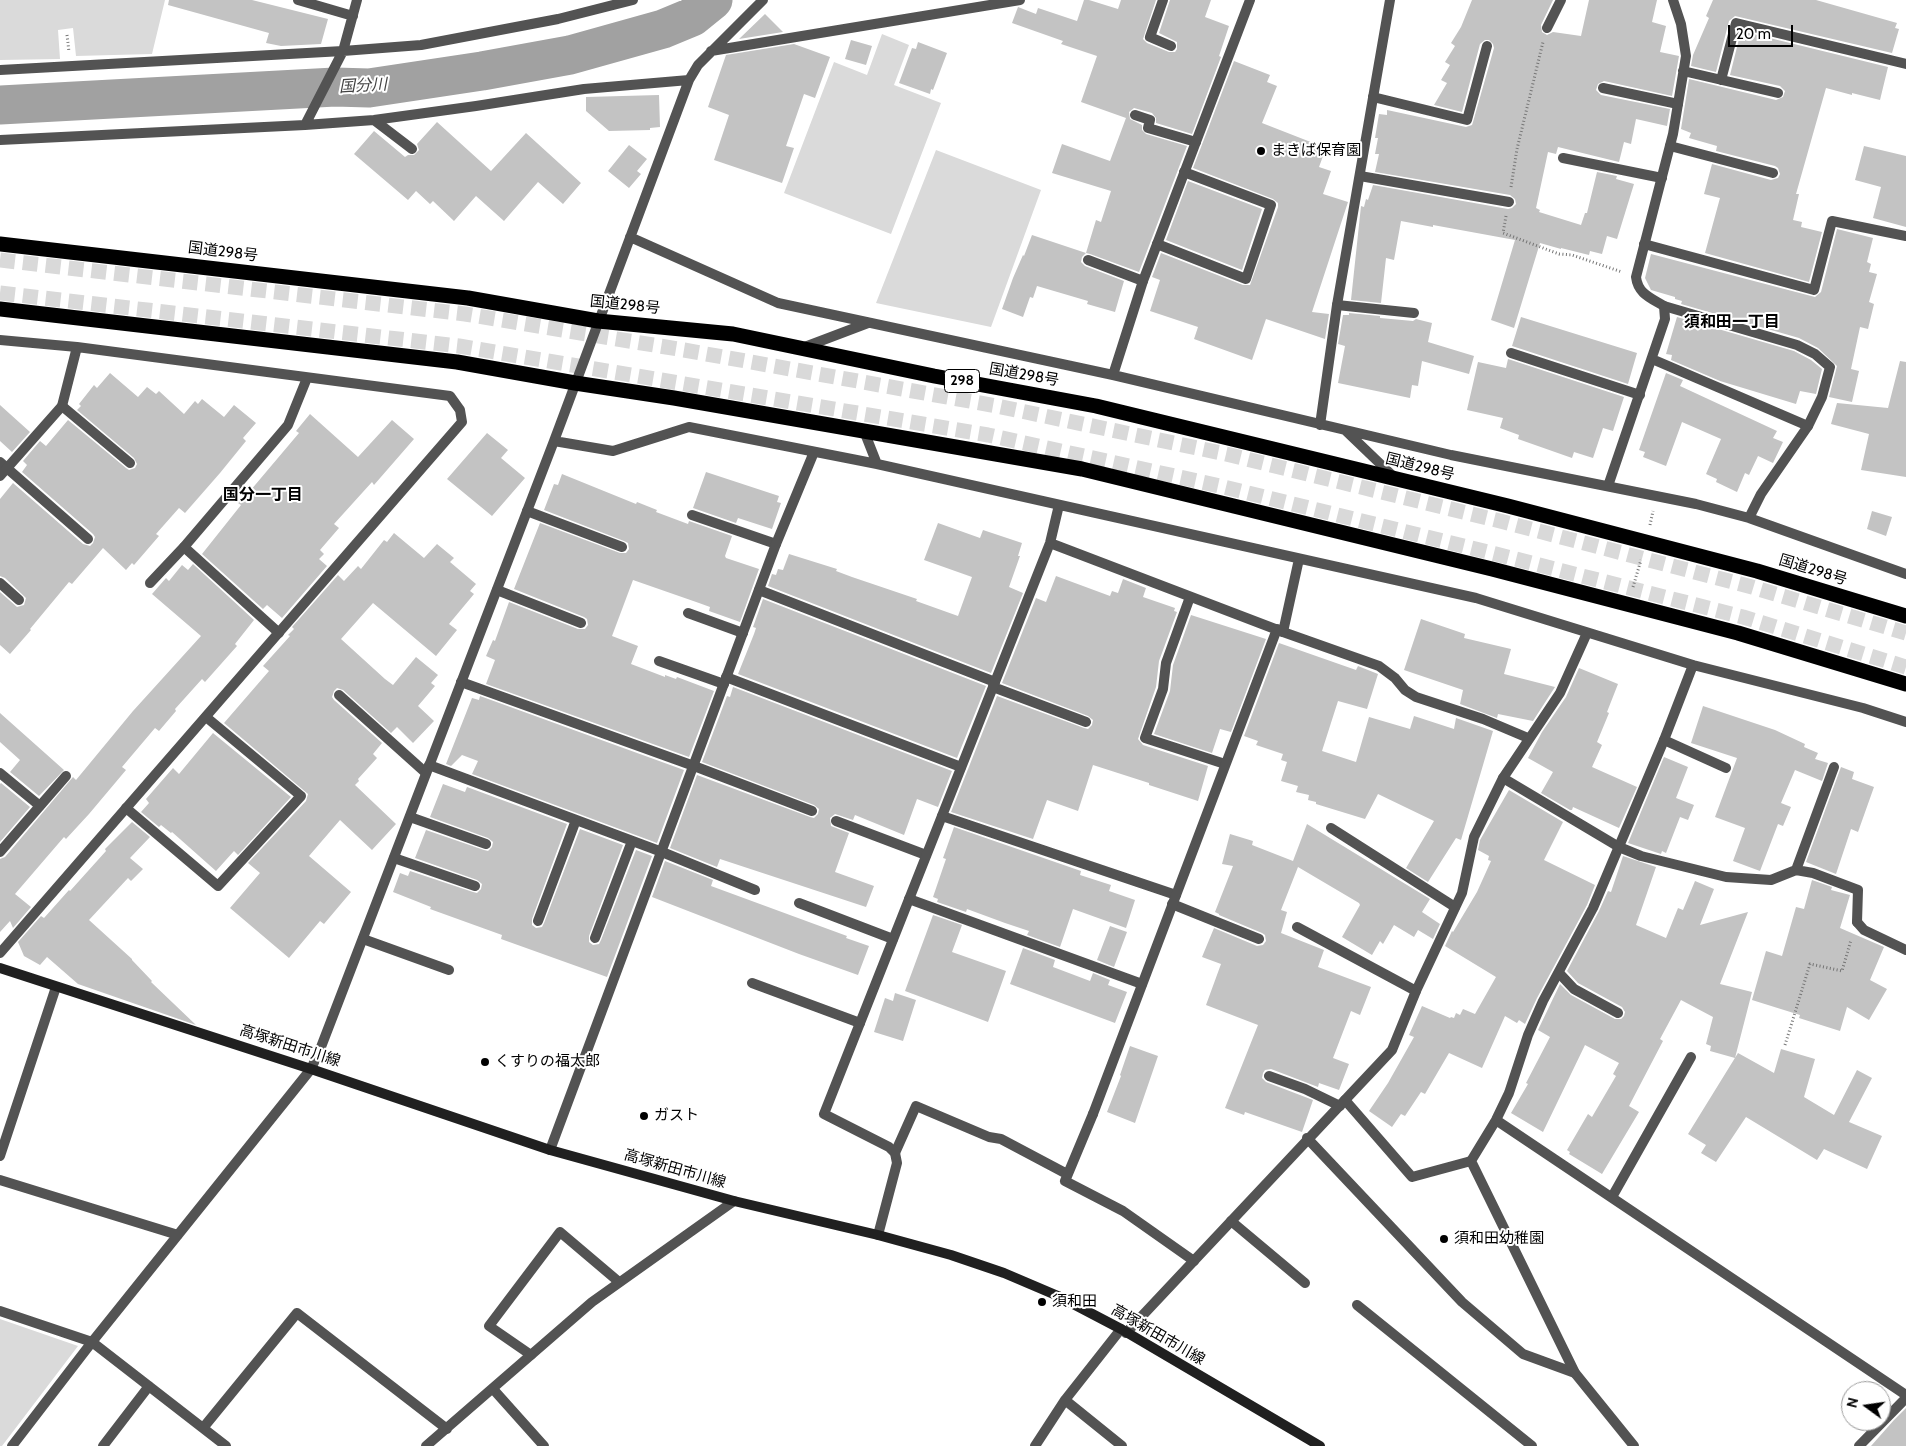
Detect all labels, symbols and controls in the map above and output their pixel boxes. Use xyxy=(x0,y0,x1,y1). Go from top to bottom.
scale bar xyxy=(1731,15,1796,47)
text: 20 m xyxy=(1736,25,1771,43)
water label: 国分川 xyxy=(339,75,387,97)
place label: まきば保育園 xyxy=(1271,142,1361,160)
marker: まきば保育園 xyxy=(1255,145,1267,157)
street label: 国道298号 xyxy=(187,239,259,265)
street label: 国道298号 xyxy=(589,292,661,318)
district label: 須和田一丁目 xyxy=(1684,312,1780,332)
street label: 国道298号 xyxy=(988,360,1060,390)
road number: 298 xyxy=(944,370,980,392)
street label: 国道298号 xyxy=(1384,450,1456,484)
district label: 国分一丁目 xyxy=(223,485,303,505)
street label: 国道298号 xyxy=(1777,551,1849,589)
street label: 高塚新田市川線 xyxy=(237,1021,343,1071)
place label: くすりの福太郎 xyxy=(495,1053,600,1071)
marker: くすりの福太郎 xyxy=(479,1056,491,1068)
place label: ガスト xyxy=(654,1107,699,1125)
marker: ガスト xyxy=(638,1110,650,1122)
street label: 高塚新田市川線 xyxy=(622,1146,728,1192)
place label: 須和田幼稚園 xyxy=(1454,1230,1544,1248)
marker: 須和田幼稚園 xyxy=(1438,1233,1450,1245)
place label: 須和田 xyxy=(1052,1293,1097,1311)
marker: 須和田 xyxy=(1036,1296,1048,1308)
street label: 高塚新田市川線 xyxy=(1108,1301,1208,1369)
north arrow xyxy=(1841,1381,1891,1431)
text: N xyxy=(1842,1396,1862,1410)

